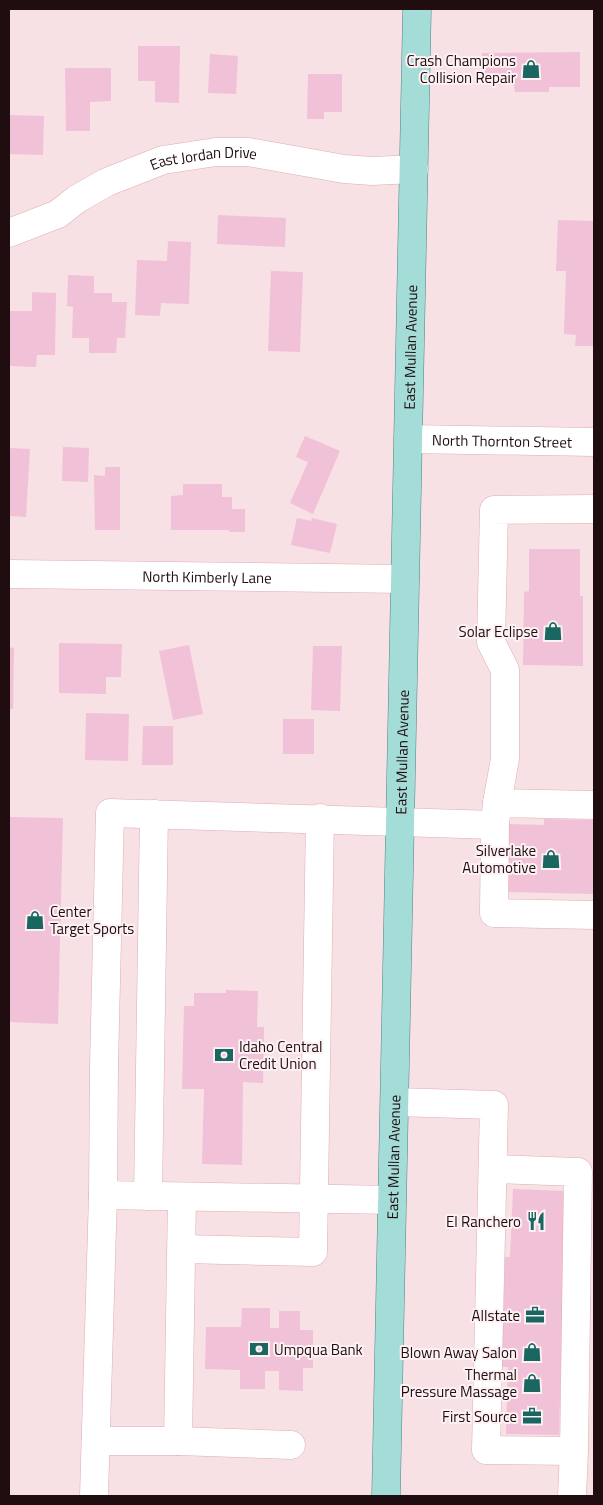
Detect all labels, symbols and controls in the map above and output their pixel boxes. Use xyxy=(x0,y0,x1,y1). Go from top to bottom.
place label: Crash Champions Collision Repair xyxy=(406,49,516,89)
shop icon: Crash Champions Collision Repair xyxy=(520,58,542,80)
street label: East Jordan Drive xyxy=(146,141,259,176)
street label: East Mullan Avenue xyxy=(397,285,423,410)
street label: North Thornton Street xyxy=(432,428,573,453)
street label: North Kimberly Lane xyxy=(142,564,272,589)
place label: Solar Eclipse xyxy=(459,620,538,643)
shop icon: Solar Eclipse xyxy=(542,620,564,642)
street label: East Mullan Avenue xyxy=(389,690,414,815)
place label: Silverlake Automotive xyxy=(462,839,536,879)
shop icon: Silverlake Automotive xyxy=(540,848,562,870)
place label: Center Target Sports xyxy=(50,900,134,940)
shop icon: Center Target Sports xyxy=(24,909,46,931)
place label: Idaho Central Credit Union xyxy=(239,1035,322,1075)
bank icon: Idaho Central Credit Union xyxy=(213,1044,235,1066)
street label: East Mullan Avenue xyxy=(380,1094,406,1220)
place label: El Ranchero xyxy=(446,1210,521,1233)
restaurant icon: El Ranchero xyxy=(525,1210,547,1232)
place label: Allstate xyxy=(472,1304,520,1327)
office icon: Allstate xyxy=(524,1304,546,1326)
bank icon: Umpqua Bank xyxy=(248,1338,270,1360)
place label: Umpqua Bank xyxy=(274,1338,363,1361)
place label: Blown Away Salon xyxy=(401,1341,517,1364)
shop icon: Blown Away Salon xyxy=(521,1341,543,1363)
place label: Thermal Pressure Massage xyxy=(401,1363,517,1403)
shop icon: Thermal Pressure Massage xyxy=(521,1372,543,1394)
place label: First Source xyxy=(442,1405,517,1428)
office icon: First Source xyxy=(521,1405,543,1427)

